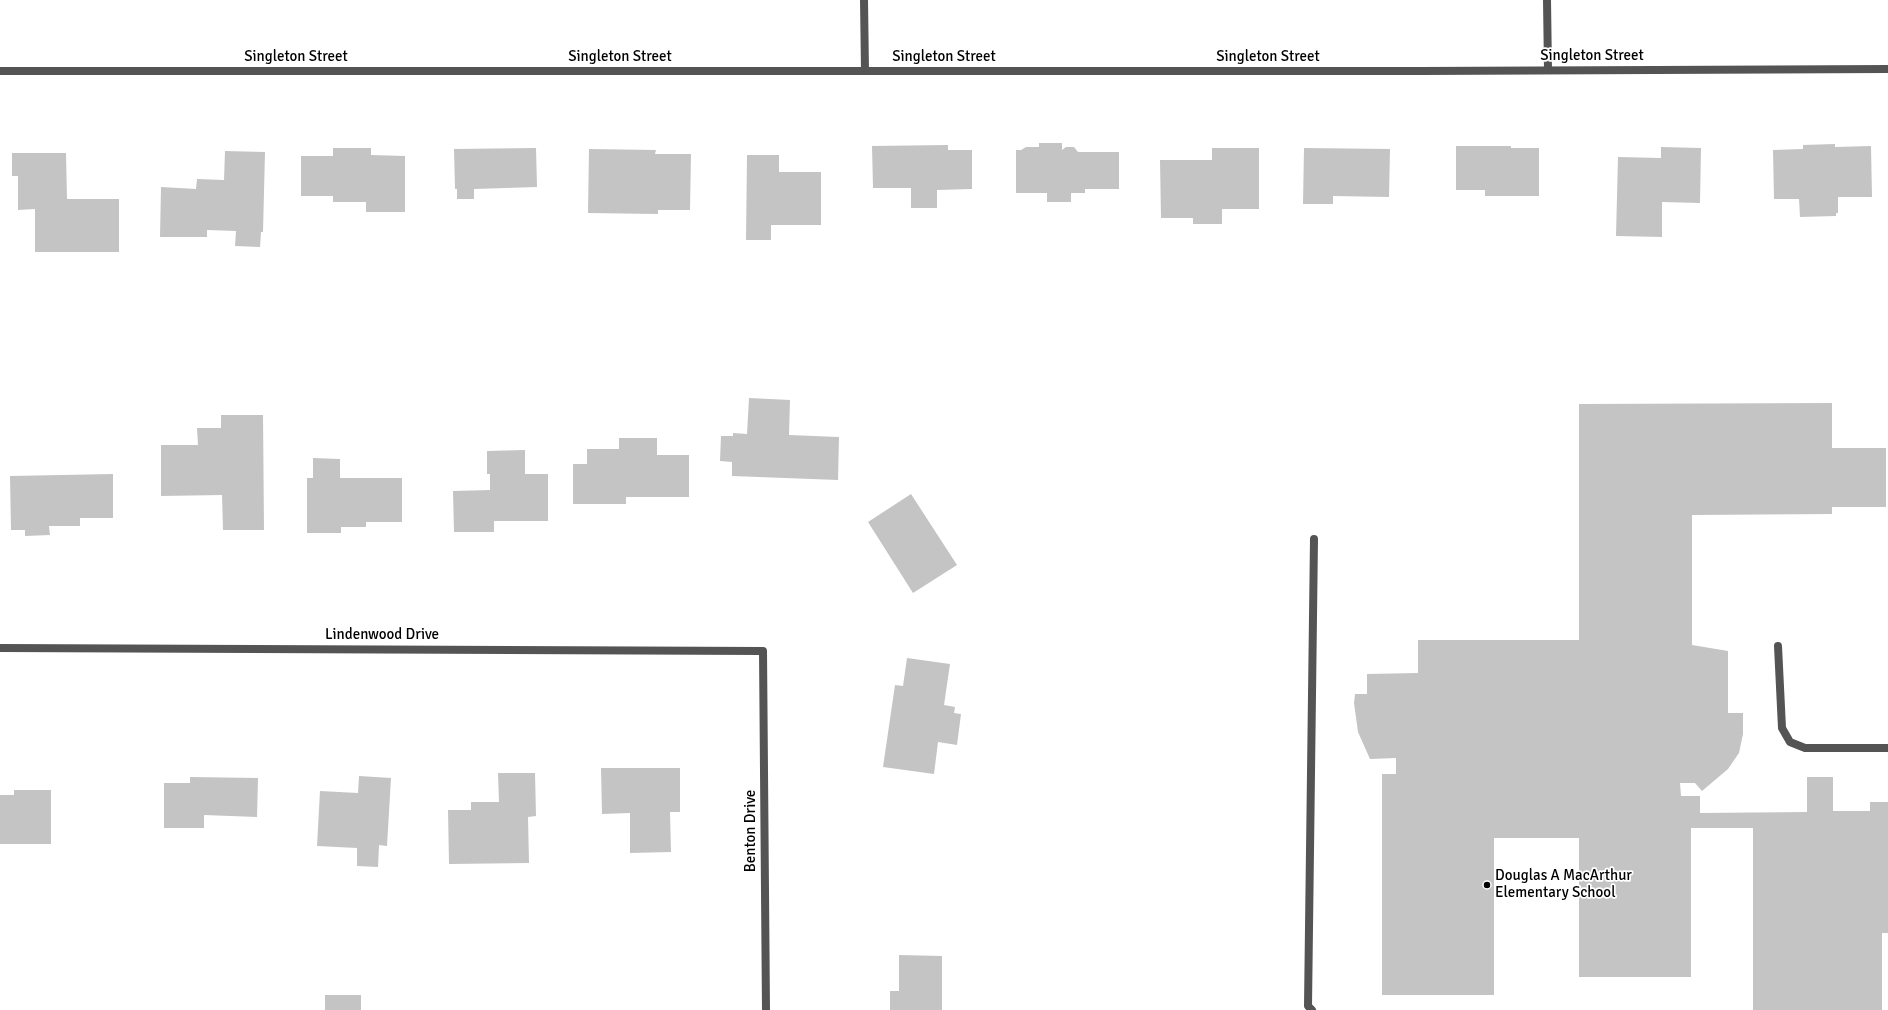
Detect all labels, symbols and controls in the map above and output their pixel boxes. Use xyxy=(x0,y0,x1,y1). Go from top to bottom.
street label: Singleton Street xyxy=(1540,47,1644,65)
street label: Singleton Street xyxy=(244,48,348,66)
street label: Singleton Street xyxy=(568,48,672,66)
street label: Singleton Street xyxy=(892,48,996,66)
street label: Singleton Street xyxy=(1216,48,1320,66)
street label: Lindenwood Drive xyxy=(325,626,439,644)
street label: Benton Drive xyxy=(742,790,760,872)
place label: Douglas A MacArthur Elementary School xyxy=(1495,867,1632,902)
marker: Douglas A MacArthur Elementary School xyxy=(1482,880,1492,890)

